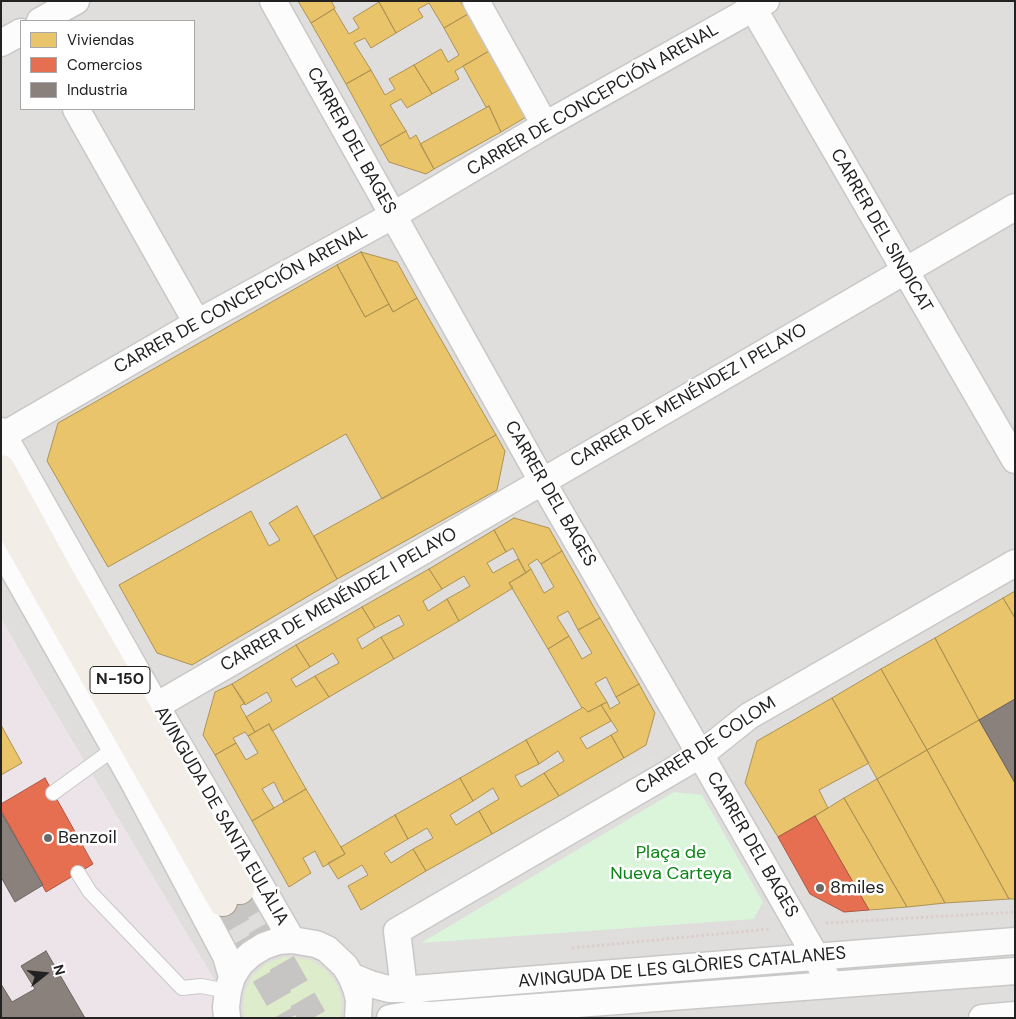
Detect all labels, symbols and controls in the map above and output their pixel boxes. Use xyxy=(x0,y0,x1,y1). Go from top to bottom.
street label: CARRER DE CONCEPCIÓN ARENAL xyxy=(463,19,723,181)
legend xyxy=(20,20,195,110)
text: Viviendas xyxy=(67,30,134,50)
text: Comercios xyxy=(67,55,142,75)
street label: CARRER DEL BAGES xyxy=(302,64,400,218)
text: Industria xyxy=(67,80,128,100)
street label: CARRER DEL SINDICAT xyxy=(825,145,937,317)
street label: CARRER DE CONCEPCIÓN ARENAL xyxy=(110,221,372,379)
street label: CARRER DE MENÉNDEZ I PELAYO xyxy=(567,319,811,473)
street label: CARRER DEL BAGES xyxy=(500,417,600,571)
street label: CARRER DE MENÉNDEZ I PELAYO xyxy=(217,523,461,677)
road number: N-150 xyxy=(90,666,150,694)
street label: CARRER DE COLOM xyxy=(632,693,780,799)
street label: AVINGUDA DE SANTA EULÀLIA xyxy=(149,703,293,929)
street label: CARRER DEL BAGES xyxy=(702,768,802,922)
place label: Benzoil xyxy=(58,827,117,849)
marker: Benzoil xyxy=(42,832,54,844)
park label: Plaça de Nueva Carteya xyxy=(610,842,732,884)
place label: 8miles xyxy=(830,877,885,899)
marker: 8miles xyxy=(814,882,826,894)
street label: AVINGUDA DE LES GLÒRIES CATALANES xyxy=(517,943,847,993)
north arrow xyxy=(20,949,70,999)
text: N xyxy=(49,962,69,977)

